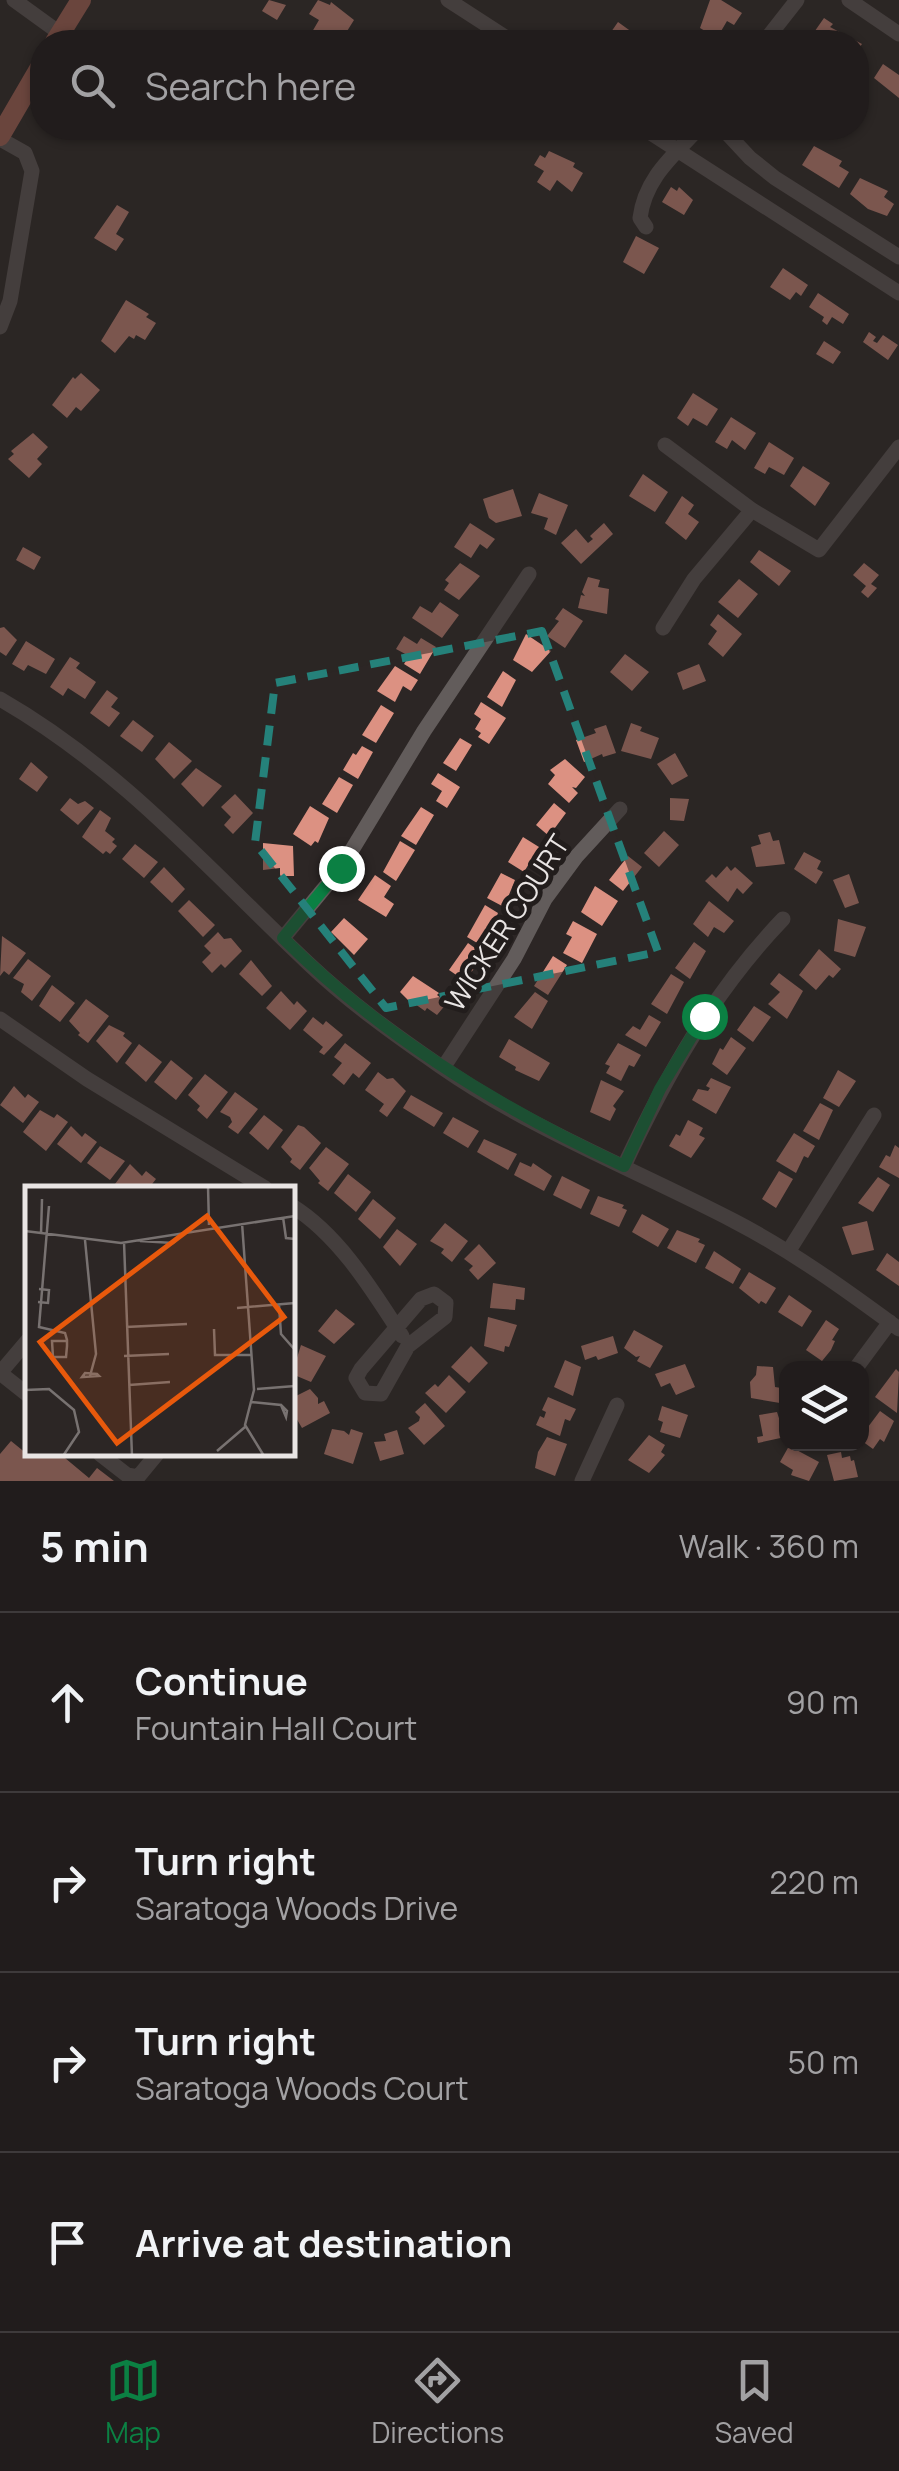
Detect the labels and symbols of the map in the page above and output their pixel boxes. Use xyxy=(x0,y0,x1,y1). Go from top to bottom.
street label: WICKER COURT xyxy=(435,827,578,1018)
route end xyxy=(319,846,365,892)
route start xyxy=(682,994,728,1040)
inset map xyxy=(25,1186,295,1456)

